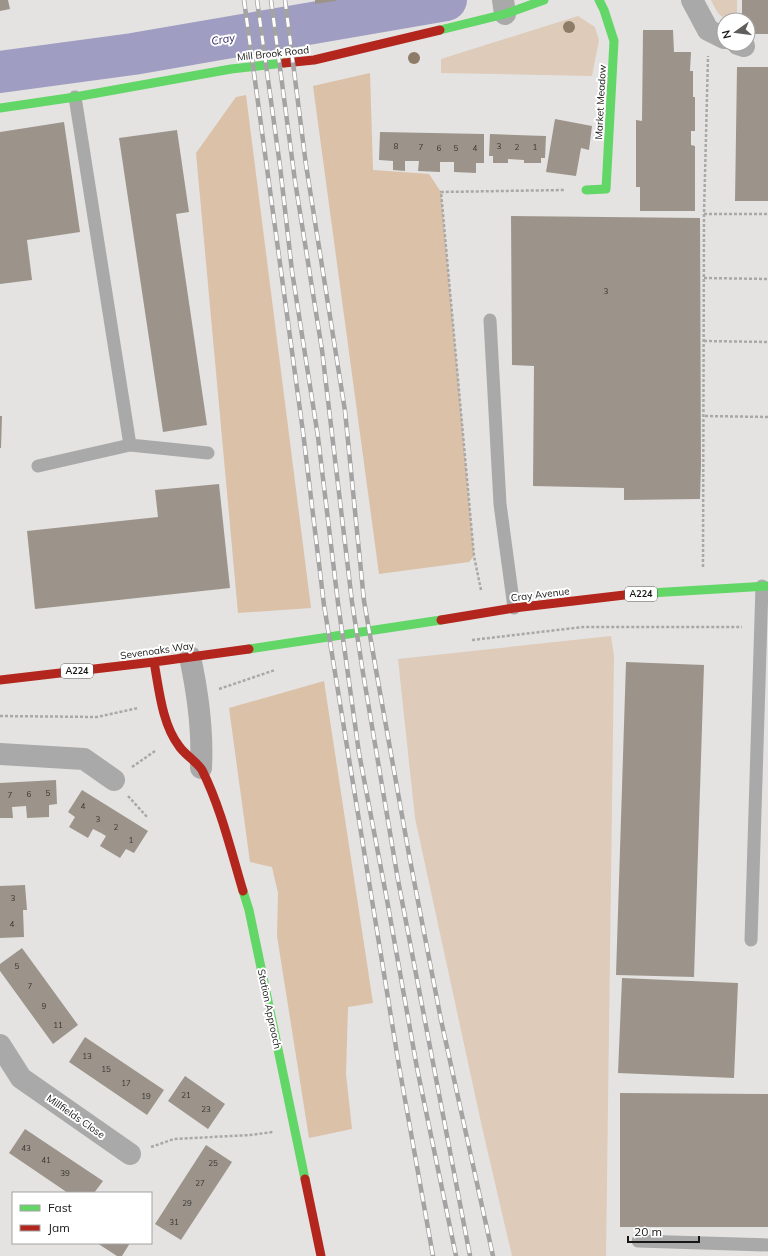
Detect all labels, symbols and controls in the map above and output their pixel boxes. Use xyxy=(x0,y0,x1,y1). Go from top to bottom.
north arrow xyxy=(716,12,756,52)
text: N xyxy=(718,29,734,40)
water label: Cray xyxy=(210,30,237,48)
street label: Mill Brook Road xyxy=(236,43,310,64)
street label: Market Meadow xyxy=(592,64,609,140)
house number: 8 xyxy=(394,141,399,151)
house number: 3 xyxy=(497,141,502,151)
house number: 7 xyxy=(419,142,424,152)
house number: 2 xyxy=(515,142,520,152)
house number: 1 xyxy=(533,142,538,152)
house number: 6 xyxy=(437,143,442,153)
house number: 5 xyxy=(454,143,459,153)
house number: 4 xyxy=(473,143,478,153)
house number: 3 xyxy=(604,286,609,296)
street label: Cray Avenue xyxy=(510,584,570,605)
road number: A224 xyxy=(625,587,657,601)
street label: Sevenoaks Way xyxy=(119,639,195,662)
road number: A224 xyxy=(61,664,93,678)
house number: 5 xyxy=(46,788,51,798)
house number: 6 xyxy=(27,789,32,799)
house number: 7 xyxy=(8,790,13,800)
house number: 4 xyxy=(81,801,86,811)
house number: 3 xyxy=(96,814,101,824)
house number: 2 xyxy=(114,822,119,832)
house number: 1 xyxy=(129,835,134,845)
house number: 3 xyxy=(11,893,16,903)
house number: 4 xyxy=(10,919,15,929)
house number: 5 xyxy=(15,961,20,971)
street label: Station Approach xyxy=(255,968,284,1050)
house number: 7 xyxy=(28,981,33,991)
house number: 9 xyxy=(42,1001,47,1011)
house number: 11 xyxy=(53,1020,63,1030)
house number: 13 xyxy=(82,1051,92,1061)
house number: 15 xyxy=(101,1064,111,1074)
house number: 17 xyxy=(121,1078,131,1088)
house number: 21 xyxy=(181,1090,191,1100)
house number: 19 xyxy=(141,1091,151,1101)
street label: Millfields Close xyxy=(44,1092,107,1141)
house number: 23 xyxy=(201,1104,211,1114)
house number: 43 xyxy=(21,1143,31,1153)
house number: 41 xyxy=(41,1155,51,1165)
house number: 25 xyxy=(208,1158,218,1168)
house number: 39 xyxy=(60,1168,70,1178)
house number: 27 xyxy=(195,1178,205,1188)
legend xyxy=(12,1192,152,1244)
house number: 29 xyxy=(182,1198,192,1208)
text: Fast xyxy=(48,1200,72,1215)
house number: 31 xyxy=(169,1217,179,1227)
scale bar xyxy=(628,1218,699,1244)
text: Jam xyxy=(48,1220,70,1235)
text: 20 m xyxy=(634,1224,662,1239)

